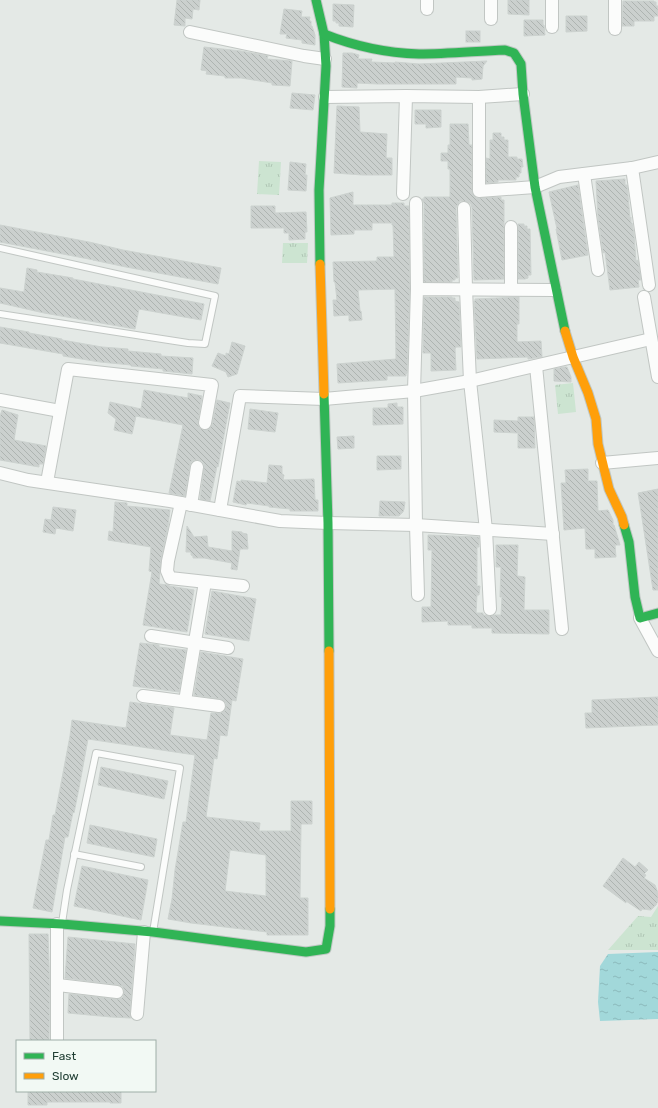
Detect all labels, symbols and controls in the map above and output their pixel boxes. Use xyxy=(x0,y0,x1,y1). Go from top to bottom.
legend xyxy=(16,1040,156,1092)
text: Fast xyxy=(52,1049,76,1063)
text: Slow xyxy=(52,1069,79,1083)

